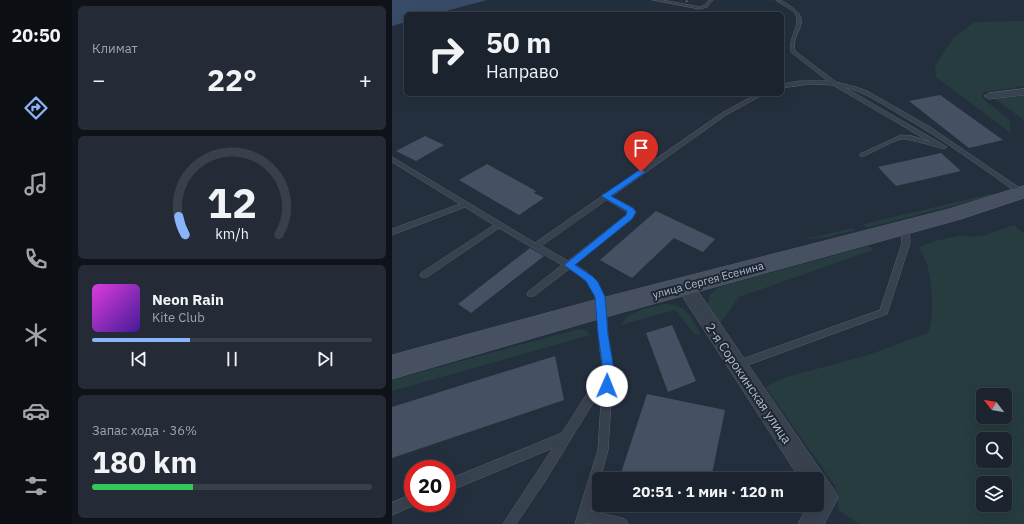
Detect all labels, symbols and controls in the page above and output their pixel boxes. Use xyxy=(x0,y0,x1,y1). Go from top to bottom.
text: 20:50 xyxy=(11,24,61,47)
text: 50 m xyxy=(486,24,551,61)
icon: right xyxy=(420,28,472,80)
text: Климат xyxy=(92,40,138,57)
text: 22° xyxy=(207,60,257,99)
text: Направо xyxy=(486,60,559,83)
text: − xyxy=(92,65,105,94)
text: + xyxy=(359,65,372,94)
icon: directions xyxy=(22,94,50,122)
pin xyxy=(624,131,658,172)
icon: arrive xyxy=(630,137,652,159)
icon: music xyxy=(22,170,50,198)
text: 12 xyxy=(207,175,257,229)
text: km/h xyxy=(215,224,249,243)
icon: phone xyxy=(22,245,50,273)
street label: улица Сергея Есенина xyxy=(651,258,765,302)
text: Neon Rain xyxy=(152,290,224,309)
text: Kite Club xyxy=(152,309,205,326)
street label: 2-я Сорокинская улица xyxy=(702,320,795,447)
icon: climate xyxy=(22,321,50,349)
icon: previous xyxy=(128,348,150,370)
icon: pause xyxy=(221,348,243,370)
icon: next xyxy=(314,348,336,370)
position arrow xyxy=(586,365,628,407)
north arrow xyxy=(976,388,1012,424)
map controls xyxy=(976,388,1012,512)
icon: car xyxy=(22,397,50,425)
text: Запас хода · 36% xyxy=(92,422,197,439)
button: search xyxy=(976,432,1012,468)
text: 180 km xyxy=(92,442,197,481)
speed limit sign: 20 xyxy=(404,460,456,512)
icon: filters xyxy=(22,472,50,500)
button: layers xyxy=(976,476,1012,512)
text: 20:51 · 1 мин · 120 m xyxy=(632,482,784,501)

